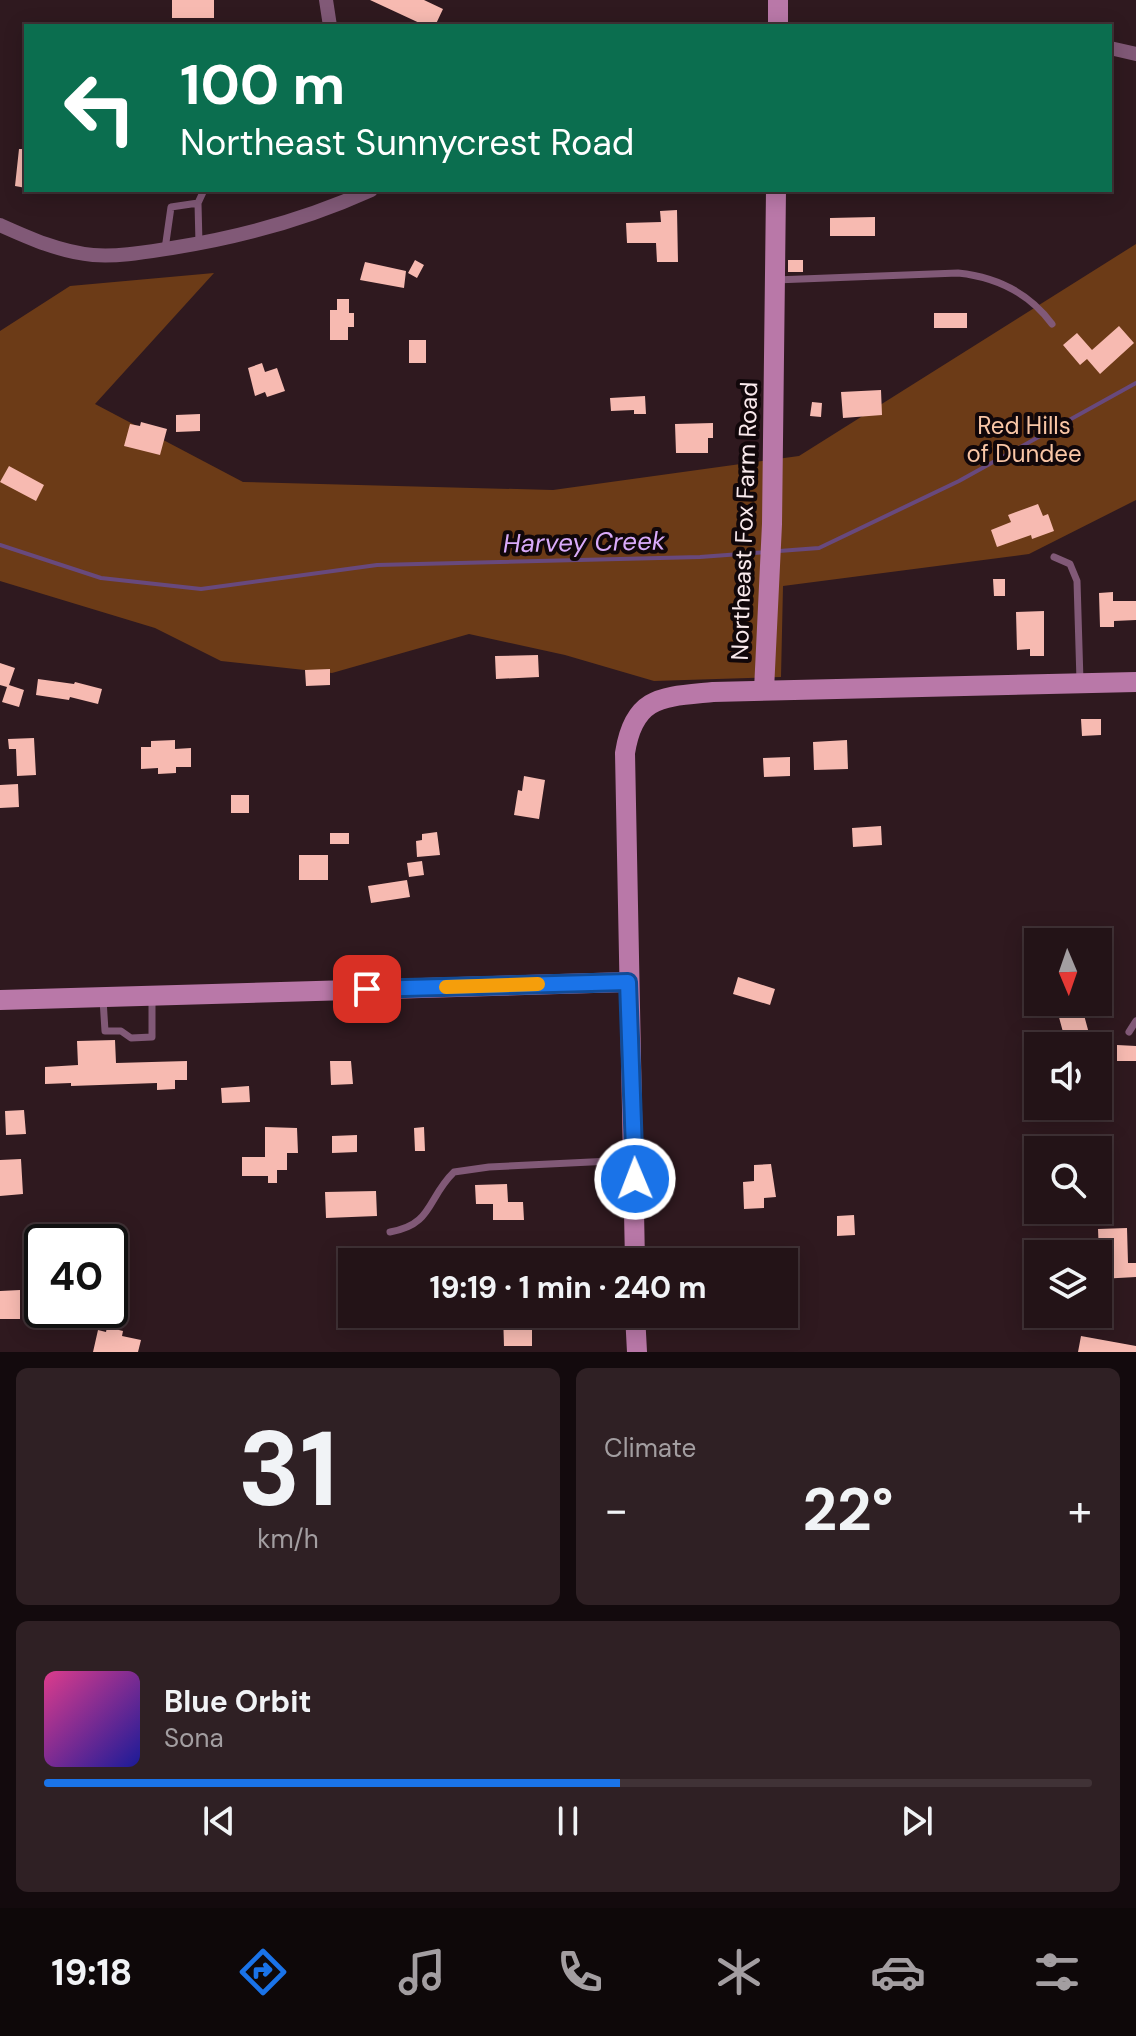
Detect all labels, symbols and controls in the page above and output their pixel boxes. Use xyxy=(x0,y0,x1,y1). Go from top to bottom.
text: 100 m xyxy=(180,48,345,121)
icon: left xyxy=(48,56,152,160)
text: Northeast Sunnycrest Road xyxy=(180,119,634,166)
street label: Northeast Fox Farm Road xyxy=(724,381,764,661)
park label: Red Hills of Dundee xyxy=(966,410,1082,469)
water label: Harvey Creek xyxy=(503,524,666,560)
north arrow xyxy=(1024,928,1112,1016)
map controls xyxy=(1024,928,1112,1328)
pin xyxy=(333,955,401,1023)
icon: arrive xyxy=(345,967,389,1011)
button: sound xyxy=(1024,1032,1112,1120)
button: search xyxy=(1024,1136,1112,1224)
position arrow xyxy=(593,1137,677,1221)
speed limit sign: 40 xyxy=(24,1224,128,1328)
button: layers xyxy=(1024,1240,1112,1328)
text: 19:19 · 1 min · 240 m xyxy=(430,1268,706,1307)
text: 31 xyxy=(238,1402,338,1537)
text: Climate xyxy=(604,1431,696,1465)
text: 22° xyxy=(802,1470,894,1549)
text: − xyxy=(604,1481,628,1539)
text: + xyxy=(1068,1481,1092,1539)
text: km/h xyxy=(257,1522,319,1556)
text: Blue Orbit xyxy=(164,1682,311,1721)
text: Sona xyxy=(164,1721,224,1755)
icon: previous xyxy=(197,1799,241,1843)
icon: pause xyxy=(546,1799,590,1843)
icon: next xyxy=(895,1799,939,1843)
icon: directions xyxy=(235,1944,291,2000)
icon: music xyxy=(394,1944,450,2000)
icon: phone xyxy=(552,1944,608,2000)
icon: climate xyxy=(711,1944,767,2000)
icon: car xyxy=(870,1944,926,2000)
icon: filters xyxy=(1029,1944,1085,2000)
text: 19:18 xyxy=(51,1949,132,1996)

